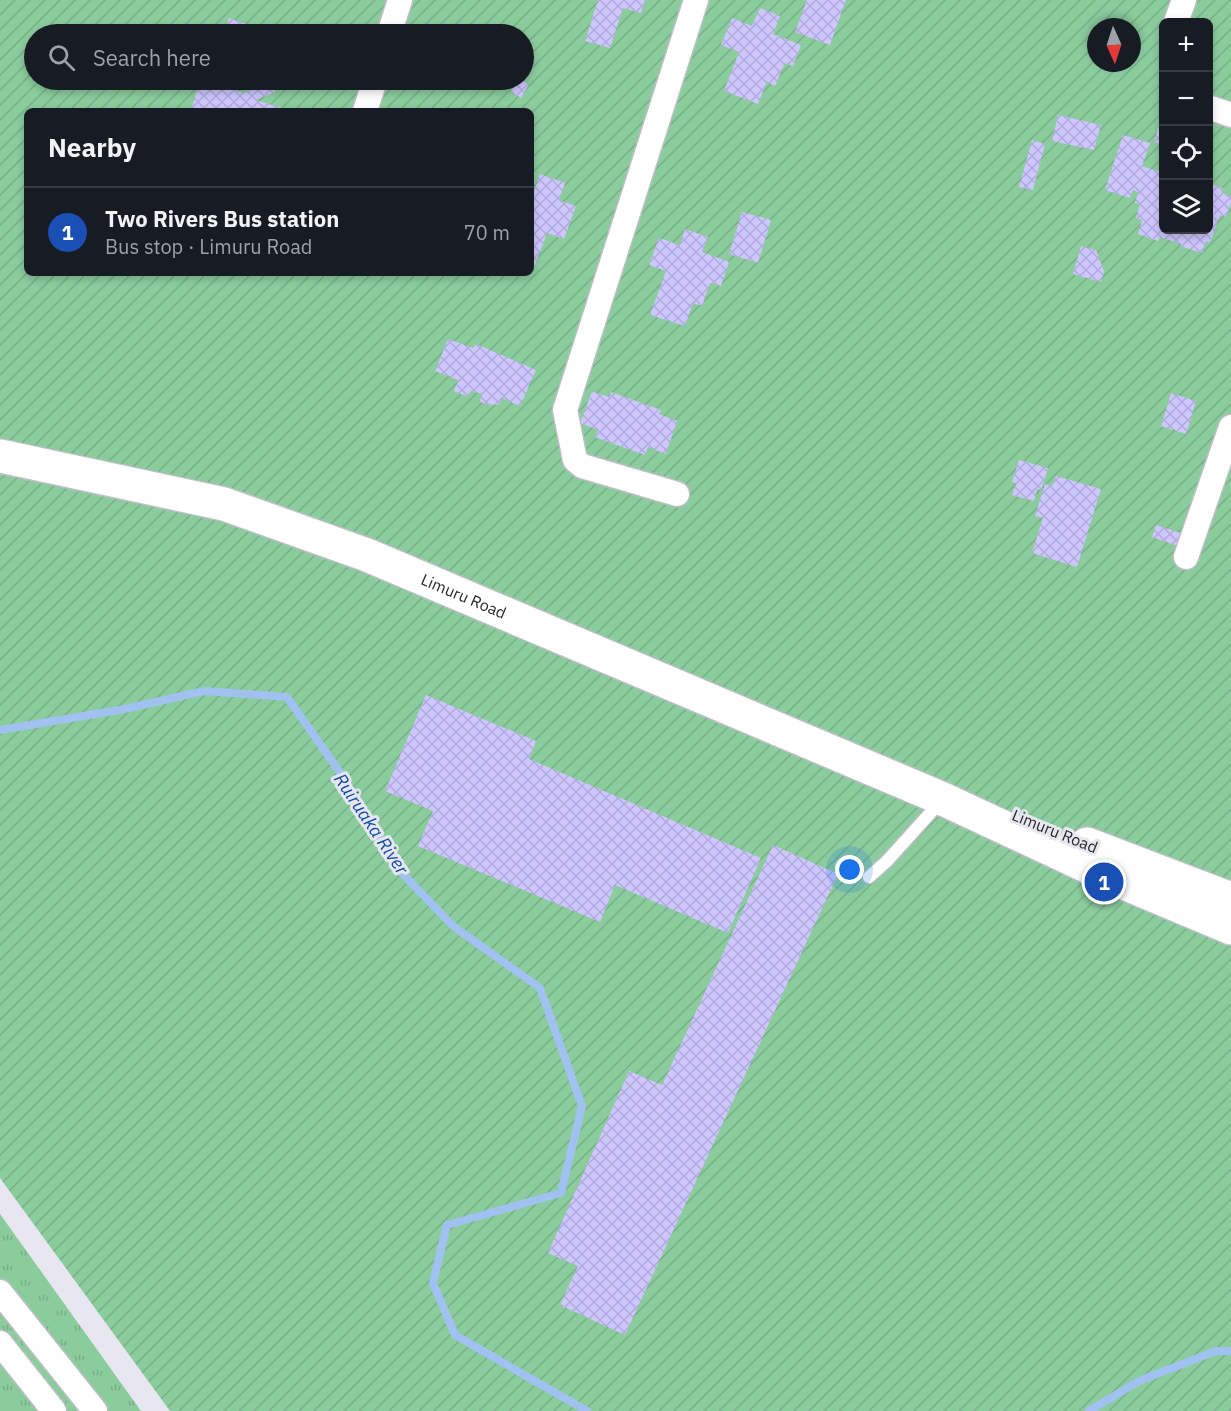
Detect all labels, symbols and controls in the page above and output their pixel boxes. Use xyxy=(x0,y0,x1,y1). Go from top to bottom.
north arrow xyxy=(1087,18,1141,72)
map controls xyxy=(1159,18,1213,234)
button: + xyxy=(1159,18,1213,72)
search box xyxy=(24,24,534,90)
icon: search xyxy=(45,41,78,74)
text: Search here xyxy=(93,43,211,72)
button: − xyxy=(1159,72,1213,126)
button: locate xyxy=(1159,126,1213,180)
text: Nearby xyxy=(48,130,136,164)
button: layers xyxy=(1159,180,1213,234)
text: Two Rivers Bus station xyxy=(105,204,339,233)
text: 1 xyxy=(62,219,74,246)
text: 70 m xyxy=(464,219,510,246)
text: Bus stop · Limuru Road xyxy=(105,233,312,260)
street label: Limuru Road xyxy=(418,569,509,623)
water label: Ruiruaka River xyxy=(329,769,414,879)
street label: Limuru Road xyxy=(1009,805,1101,857)
your location xyxy=(835,855,864,884)
pin: 1 xyxy=(1084,860,1124,904)

